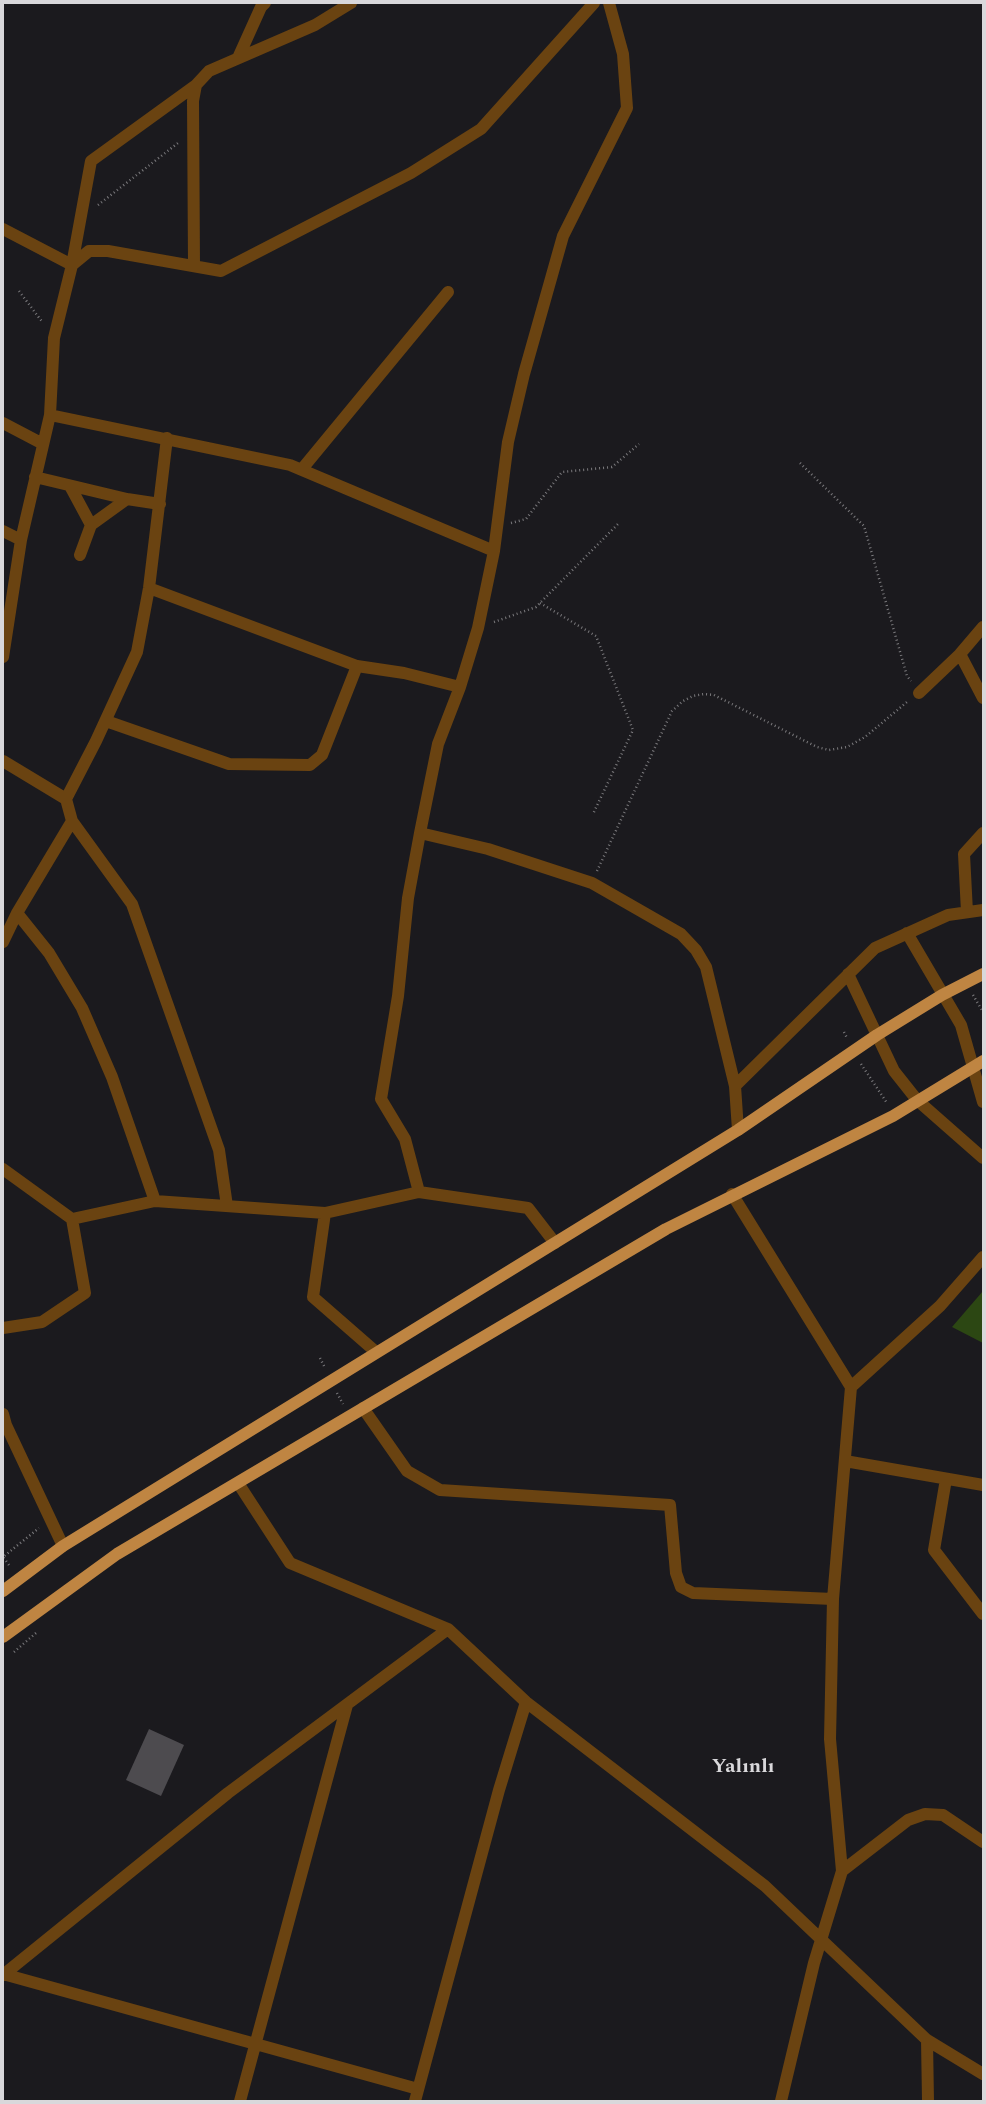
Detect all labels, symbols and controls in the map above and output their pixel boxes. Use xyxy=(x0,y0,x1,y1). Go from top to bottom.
district label: Yalınlı xyxy=(712,1756,774,1780)

